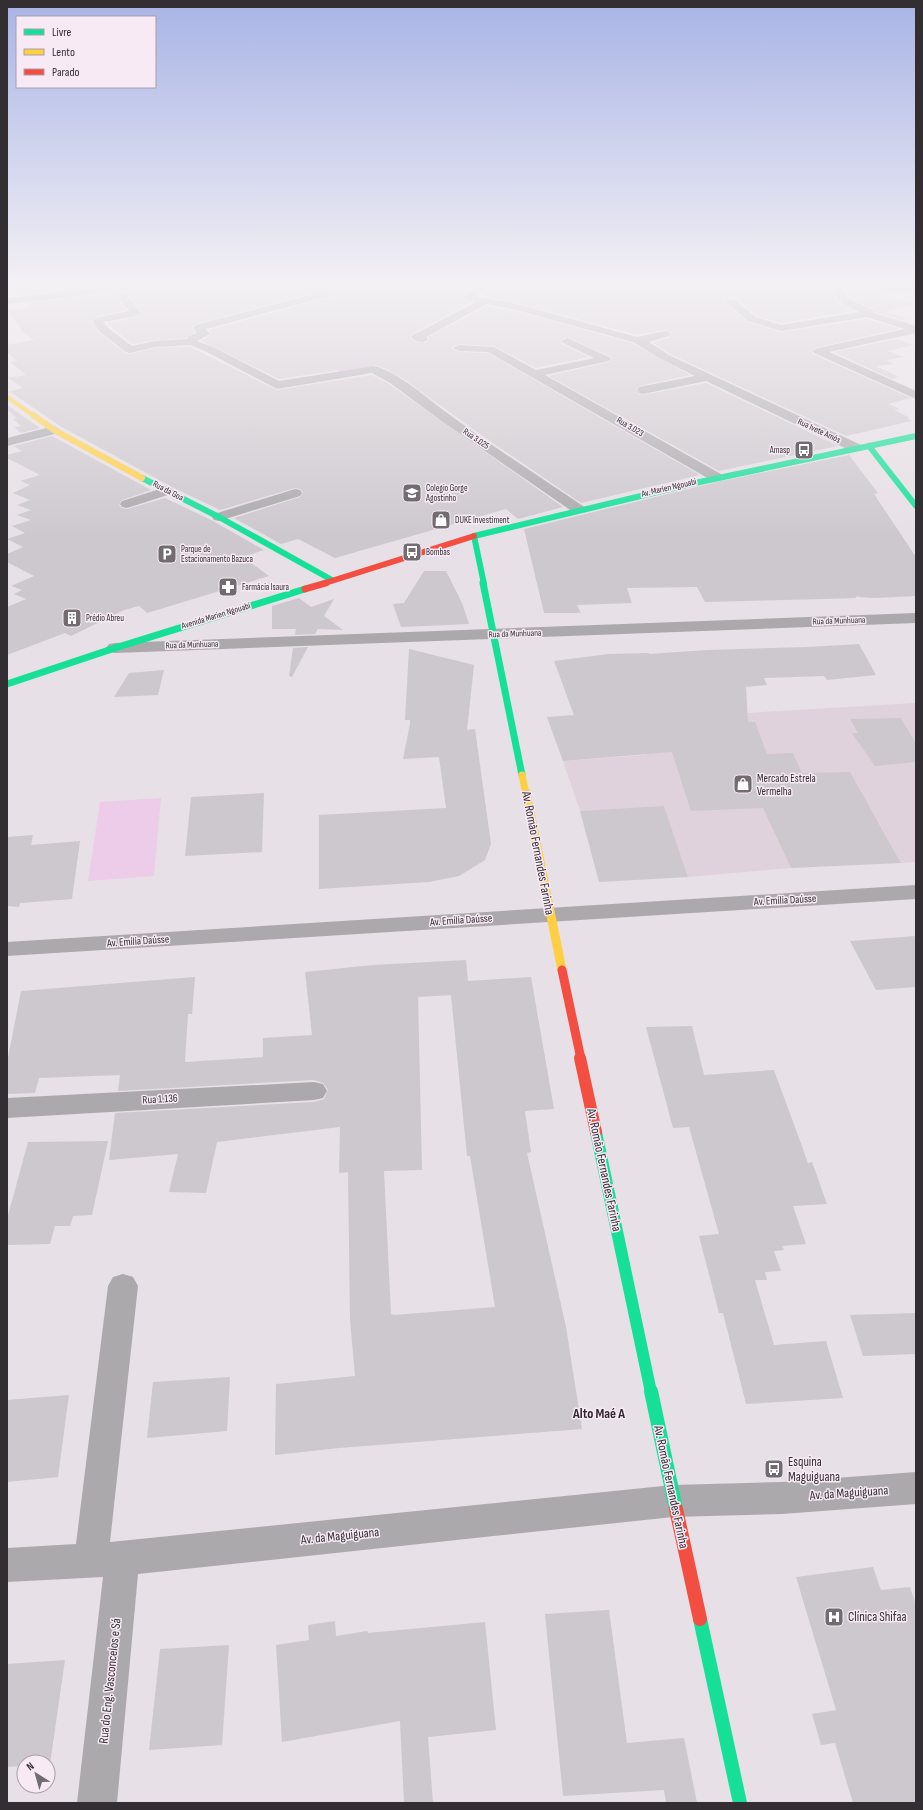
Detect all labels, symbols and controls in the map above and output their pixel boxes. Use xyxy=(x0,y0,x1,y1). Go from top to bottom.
legend xyxy=(16,16,156,88)
text: Livre xyxy=(52,25,72,40)
text: Lento xyxy=(52,45,75,60)
text: Parado xyxy=(52,65,79,80)
street label: Rua 3.023 xyxy=(614,415,646,439)
street label: Rua Ivete Amós xyxy=(796,416,842,446)
street label: Rua 3.025 xyxy=(461,426,492,452)
bus stop icon: Amasp xyxy=(793,439,815,461)
place label: Amasp xyxy=(769,445,790,456)
street label: Av. Marien Ngouabi xyxy=(639,476,698,500)
street label: Rua da Goa xyxy=(151,478,185,504)
school or university icon: Colegio Gorge Agostinho xyxy=(401,482,423,504)
place label: Colegio Gorge Agostinho xyxy=(425,483,468,504)
shop icon: DUKE Investiment xyxy=(430,509,452,531)
place label: DUKE Investiment xyxy=(455,515,510,526)
bus stop icon: Bombas xyxy=(401,541,423,563)
parking icon: Parque de Estacionamento Bazuca xyxy=(156,543,178,565)
place label: Parque de Estacionamento Bazuca xyxy=(181,544,253,565)
place label: Bombas xyxy=(426,547,450,558)
pharmacy icon: Farmácia Isaura xyxy=(217,576,239,598)
place label: Farmácia Isaura xyxy=(242,582,289,593)
street label: Avenida Marien Ngouabi xyxy=(179,600,252,632)
building icon: Prédio Abreu xyxy=(61,607,83,629)
place label: Prédio Abreu xyxy=(86,613,124,624)
street label: Rua da Munhuana xyxy=(812,615,866,627)
street label: Rua da Munhuana xyxy=(488,628,542,640)
street label: Rua da Munhuana xyxy=(165,639,219,651)
place label: Mercado Estrela Vermelha xyxy=(757,772,816,798)
shop icon: Mercado Estrela Vermelha xyxy=(732,773,754,795)
street label: Av. Romão Fernandes Farinha xyxy=(518,789,558,916)
street label: Av. Emília Daússe xyxy=(753,892,816,908)
street label: Av. Emília Daússe xyxy=(428,911,493,929)
street label: Av. Emília Daússe xyxy=(105,932,170,950)
street label: Rua 1.136 xyxy=(142,1092,178,1106)
street label: Av. Romão Fernandes Farinha xyxy=(583,1106,625,1233)
district label: Alto Maé A xyxy=(572,1405,625,1422)
street label: Av. Romão Fernandes Farinha xyxy=(650,1423,692,1550)
place label: Esquina Maguiguana xyxy=(788,1454,840,1485)
bus stop icon: Esquina Maguiguana xyxy=(763,1458,785,1480)
street label: Av. da Maguiguana xyxy=(808,1482,889,1504)
street label: Av. da Maguiguana xyxy=(299,1524,380,1548)
hospital icon: Clínica Shifaa xyxy=(823,1606,845,1628)
place label: Clínica Shifaa xyxy=(848,1609,906,1625)
street label: Rua do Eng. Vasconcelos e Sá xyxy=(95,1617,125,1745)
north arrow xyxy=(16,1754,56,1794)
text: N xyxy=(24,1759,37,1773)

